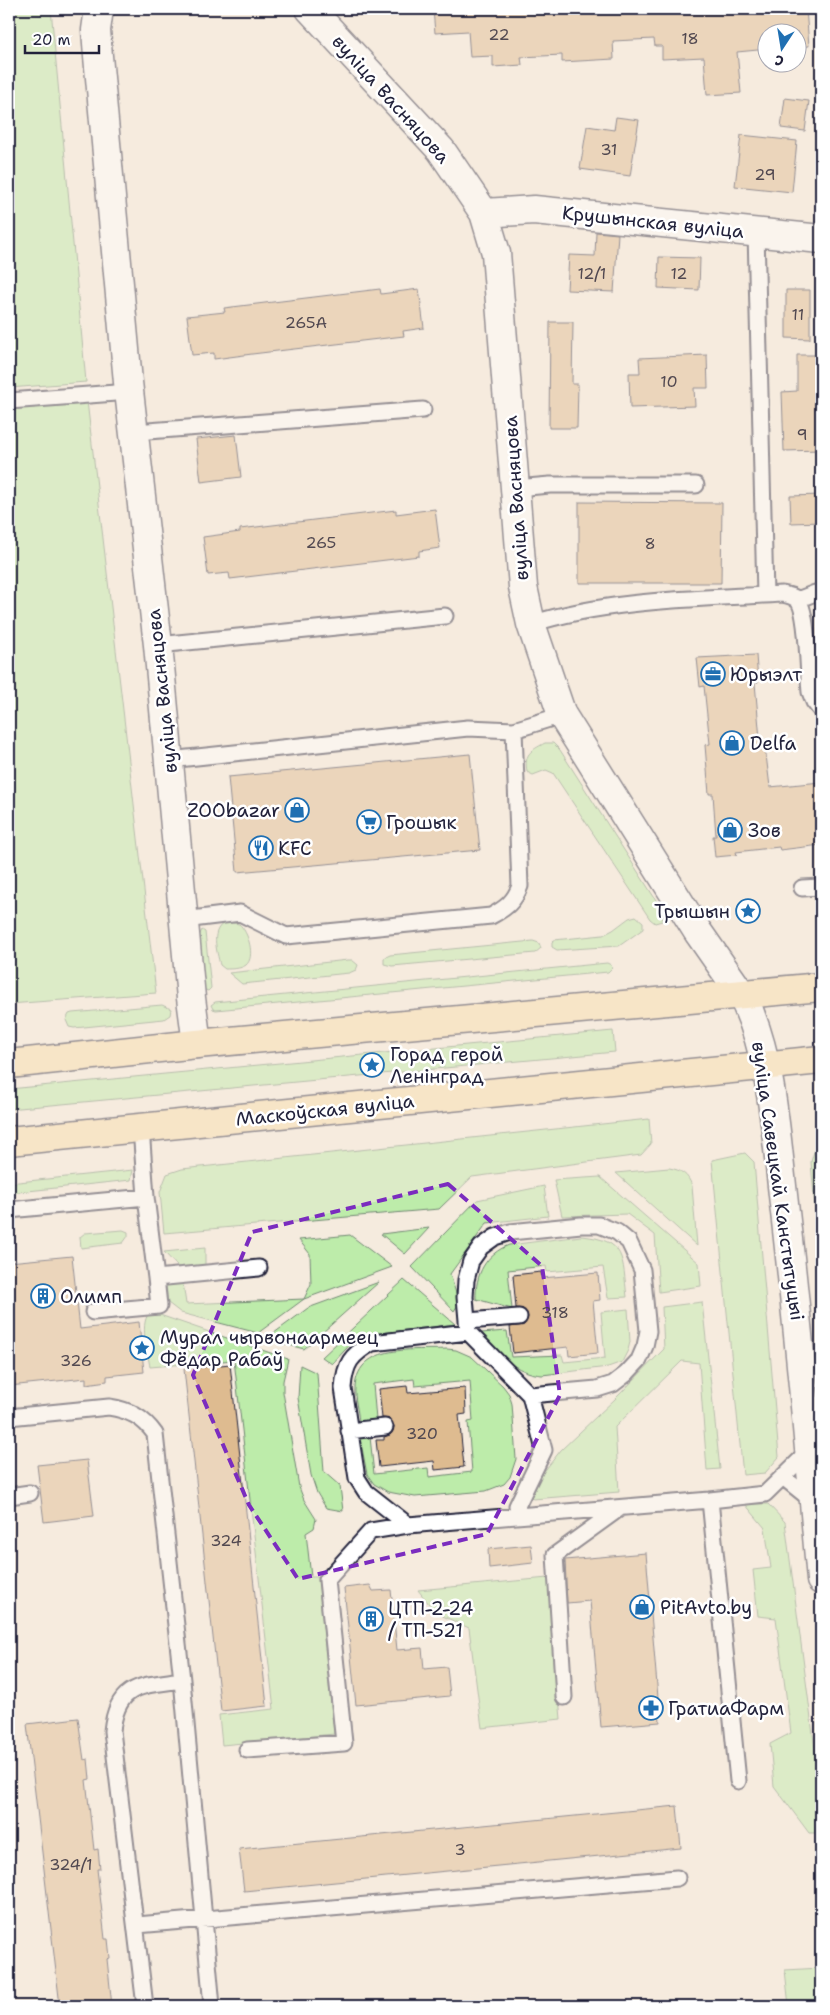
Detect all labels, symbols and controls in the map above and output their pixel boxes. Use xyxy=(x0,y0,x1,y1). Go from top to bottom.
scale bar xyxy=(25,22,99,54)
north arrow xyxy=(758,22,808,72)
house number: 22 xyxy=(488,24,510,45)
house number: 18 xyxy=(681,28,699,49)
street label: вуліца Васняцова xyxy=(326,29,456,169)
text: 20 m xyxy=(32,30,71,50)
text: С xyxy=(773,51,785,70)
house number: 31 xyxy=(600,139,618,160)
house number: 29 xyxy=(754,164,776,185)
street label: Крушынская вуліца xyxy=(561,200,745,244)
house number: 12/1 xyxy=(577,263,607,284)
house number: 12 xyxy=(670,263,688,284)
house number: 11 xyxy=(792,304,804,325)
house number: 265А xyxy=(285,312,327,333)
house number: 10 xyxy=(660,371,678,392)
street label: вуліца Васняцова xyxy=(498,415,534,581)
house number: 9 xyxy=(796,424,808,445)
house number: 265 xyxy=(306,532,336,553)
house number: 8 xyxy=(644,533,656,554)
street label: вуліца Васняцова xyxy=(141,607,183,774)
office icon: Юрыэлт xyxy=(700,661,726,687)
place label: Юрыэлт xyxy=(730,662,802,687)
shop icon: Delfa xyxy=(719,730,745,756)
place label: Delfa xyxy=(750,731,796,756)
shop icon: ZOObazar xyxy=(284,797,310,823)
place label: ZOObazar xyxy=(187,798,280,823)
supermarket icon: Грошык xyxy=(356,809,382,835)
place label: Грошык xyxy=(386,810,457,835)
shop icon: Зов xyxy=(717,817,743,843)
place label: Зов xyxy=(748,818,781,843)
restaurant icon: KFC xyxy=(248,835,274,861)
place label: KFC xyxy=(278,836,312,861)
place icon: Трышын xyxy=(735,898,761,924)
place label: Трышын xyxy=(654,899,730,924)
street label: вуліца Савецкай Канстытуцыі xyxy=(746,1040,810,1322)
place label: Горад герой Ленінград xyxy=(390,1042,503,1089)
place icon: Горад герой Ленінград xyxy=(359,1052,385,1078)
street label: Маскоўская вуліца xyxy=(235,1088,416,1132)
building icon: Олимп xyxy=(30,1283,56,1309)
place label: Олимп xyxy=(60,1284,122,1309)
house number: 318 xyxy=(541,1302,569,1323)
place label: Мурал чырвонаармеец Фёдар Рабаў xyxy=(160,1325,379,1372)
place icon: Мурал чырвонаармеец Фёдар Рабаў xyxy=(129,1335,155,1361)
house number: 326 xyxy=(60,1350,92,1371)
house number: 320 xyxy=(406,1423,438,1444)
house number: 324 xyxy=(210,1530,242,1551)
shop icon: PitAvto.by xyxy=(629,1594,655,1620)
place label: PitAvto.by xyxy=(660,1595,752,1620)
place label: ЦТП-2-24 / ТП-521 xyxy=(388,1596,474,1643)
building icon: ЦТП-2-24 / ТП-521 xyxy=(358,1606,384,1632)
pharmacy icon: ГратиаФарм xyxy=(638,1695,664,1721)
place label: ГратиаФарм xyxy=(668,1696,784,1721)
house number: 3 xyxy=(454,1839,466,1860)
house number: 324/1 xyxy=(49,1854,93,1875)

